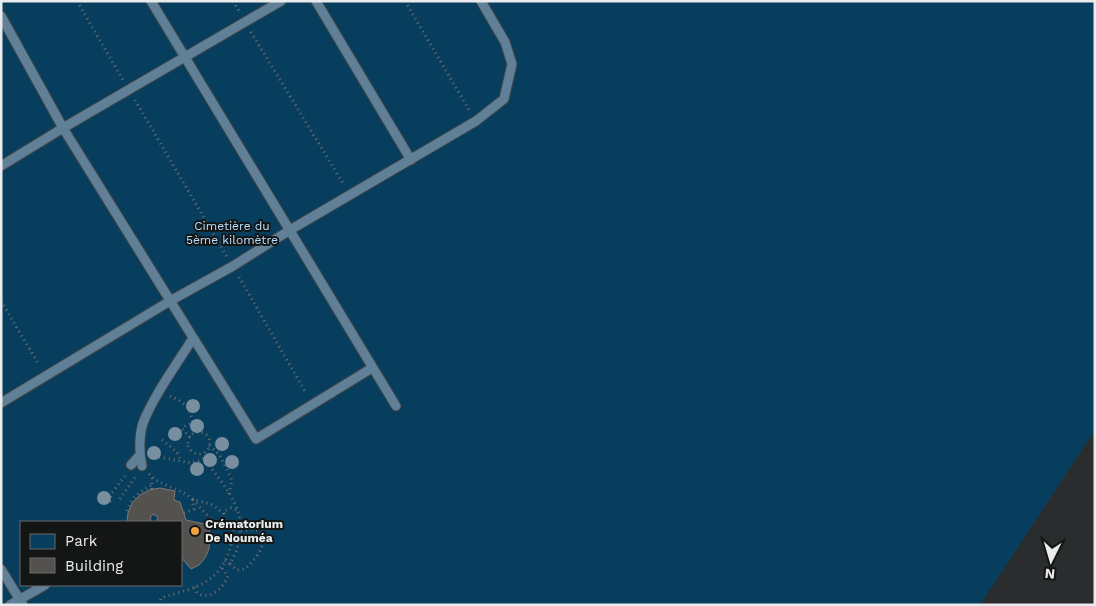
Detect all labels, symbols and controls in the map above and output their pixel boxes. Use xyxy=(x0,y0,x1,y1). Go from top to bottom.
park label: Cimetière du 5ème kilomètre xyxy=(186,219,278,247)
place label: Crématorium De Nouméa xyxy=(205,517,283,545)
legend xyxy=(20,521,182,586)
marker: Crématorium De Nouméa xyxy=(189,525,201,537)
text: Park xyxy=(65,532,98,550)
north arrow xyxy=(1026,536,1076,586)
text: Building xyxy=(65,557,123,575)
text: N xyxy=(1044,566,1056,582)

